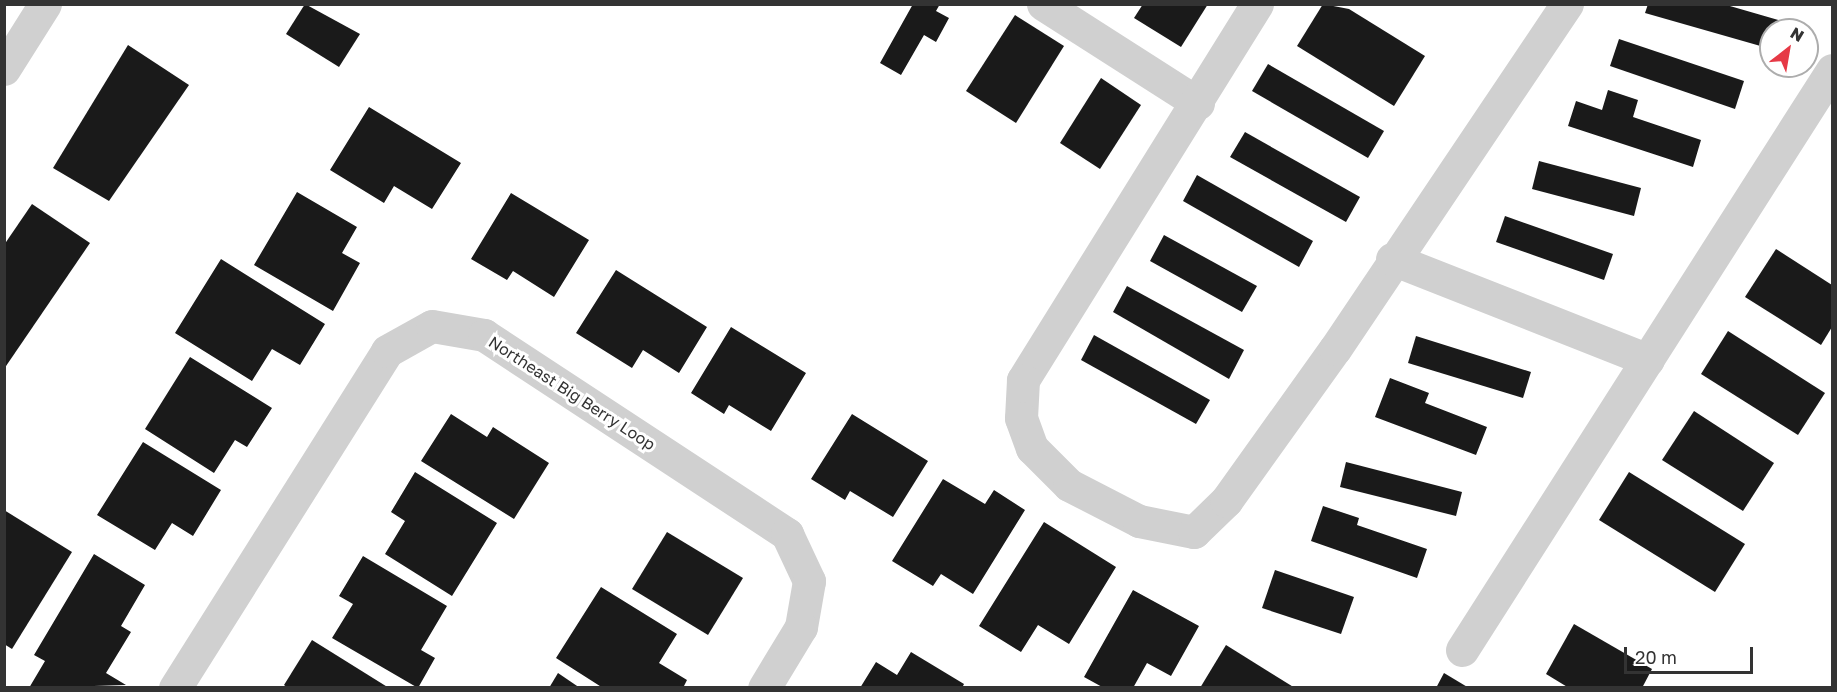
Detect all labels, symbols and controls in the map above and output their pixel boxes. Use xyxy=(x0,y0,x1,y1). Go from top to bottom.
north arrow xyxy=(1759,18,1819,78)
text: N xyxy=(1787,23,1808,46)
street label: Northeast Big Berry Loop xyxy=(485,332,659,454)
scale bar xyxy=(1627,635,1756,673)
text: 20 m xyxy=(1635,646,1677,668)

